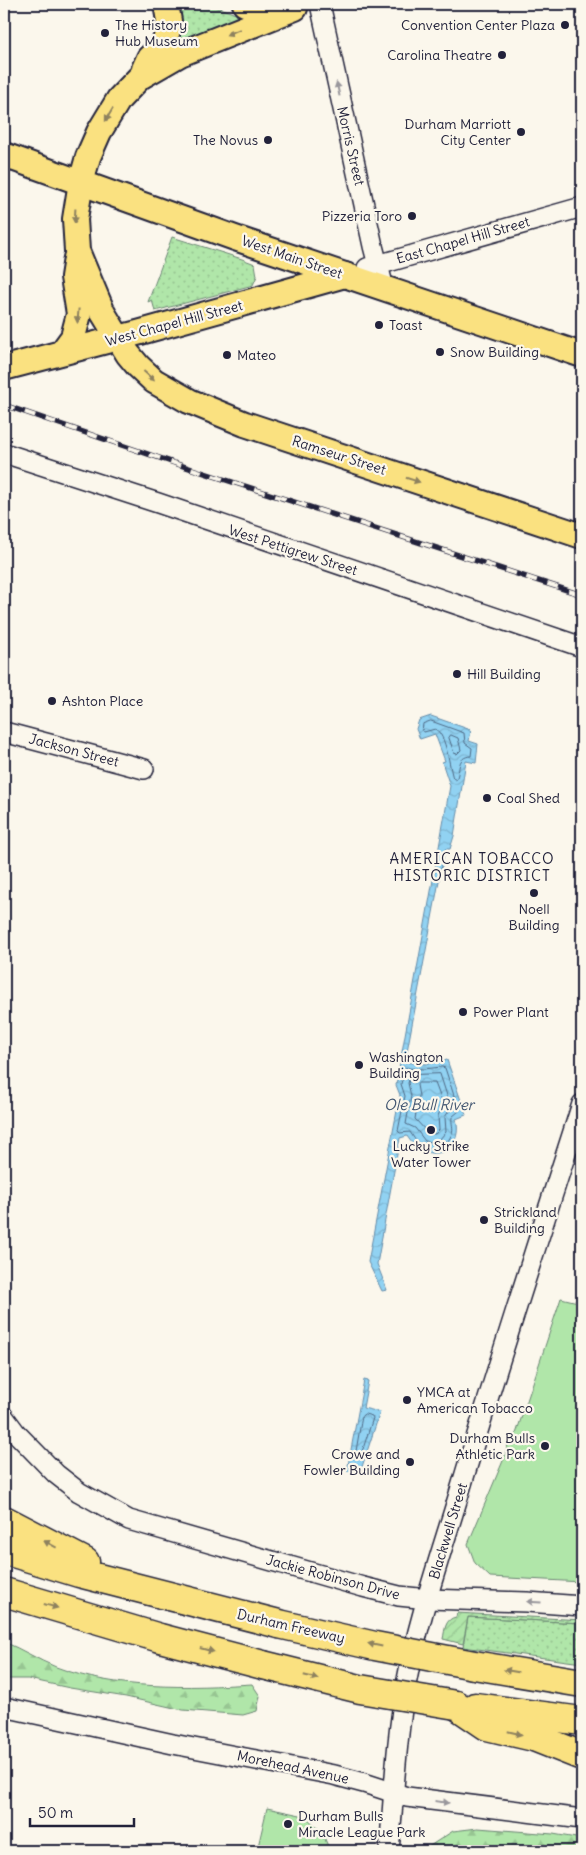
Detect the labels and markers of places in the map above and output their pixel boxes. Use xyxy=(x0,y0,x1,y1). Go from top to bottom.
place label: The History Hub Museum xyxy=(115,16,198,50)
place label: Convention Center Plaza xyxy=(401,16,555,34)
marker: Convention Center Plaza xyxy=(559,19,571,31)
marker: The History Hub Museum xyxy=(99,27,111,39)
place label: Carolina Theatre xyxy=(387,46,492,64)
marker: Carolina Theatre xyxy=(496,49,508,61)
place label: Durham Marriott City Center xyxy=(404,115,511,149)
marker: Durham Marriott City Center xyxy=(515,126,527,138)
place label: The Novus xyxy=(193,131,258,149)
marker: The Novus xyxy=(262,134,274,146)
place label: Pizzeria Toro xyxy=(322,207,402,225)
marker: Pizzeria Toro xyxy=(406,210,418,222)
place label: Toast xyxy=(389,316,423,334)
marker: Toast xyxy=(373,319,385,331)
place label: Snow Building xyxy=(450,343,539,361)
place label: Mateo xyxy=(237,346,276,364)
marker: Snow Building xyxy=(434,346,446,358)
marker: Mateo xyxy=(221,349,233,361)
place label: Hill Building xyxy=(467,665,541,683)
marker: Hill Building xyxy=(451,668,463,680)
place label: Ashton Place xyxy=(62,692,143,710)
marker: Ashton Place xyxy=(46,695,58,707)
place label: Coal Shed xyxy=(497,789,560,807)
marker: Coal Shed xyxy=(481,792,493,804)
marker: Noell Building xyxy=(528,887,540,899)
place label: Noell Building xyxy=(509,900,559,934)
place label: Power Plant xyxy=(473,1003,549,1021)
marker: Power Plant xyxy=(457,1006,469,1018)
place label: Washington Building xyxy=(369,1048,443,1082)
marker: Washington Building xyxy=(353,1059,365,1071)
marker: Lucky Strike Water Tower xyxy=(425,1124,437,1136)
place label: Lucky Strike Water Tower xyxy=(391,1137,471,1171)
place label: Strickland Building xyxy=(494,1203,557,1237)
marker: Strickland Building xyxy=(478,1214,490,1226)
place label: YMCA at American Tobacco xyxy=(417,1383,533,1417)
marker: YMCA at American Tobacco xyxy=(401,1394,413,1406)
place label: Durham Bulls Athletic Park xyxy=(450,1429,535,1463)
marker: Durham Bulls Athletic Park xyxy=(539,1440,551,1452)
place label: Crowe and Fowler Building xyxy=(303,1445,400,1479)
marker: Crowe and Fowler Building xyxy=(404,1456,416,1468)
place label: Durham Bulls Miracle League Park xyxy=(298,1807,425,1841)
marker: Durham Bulls Miracle League Park xyxy=(282,1818,294,1830)

